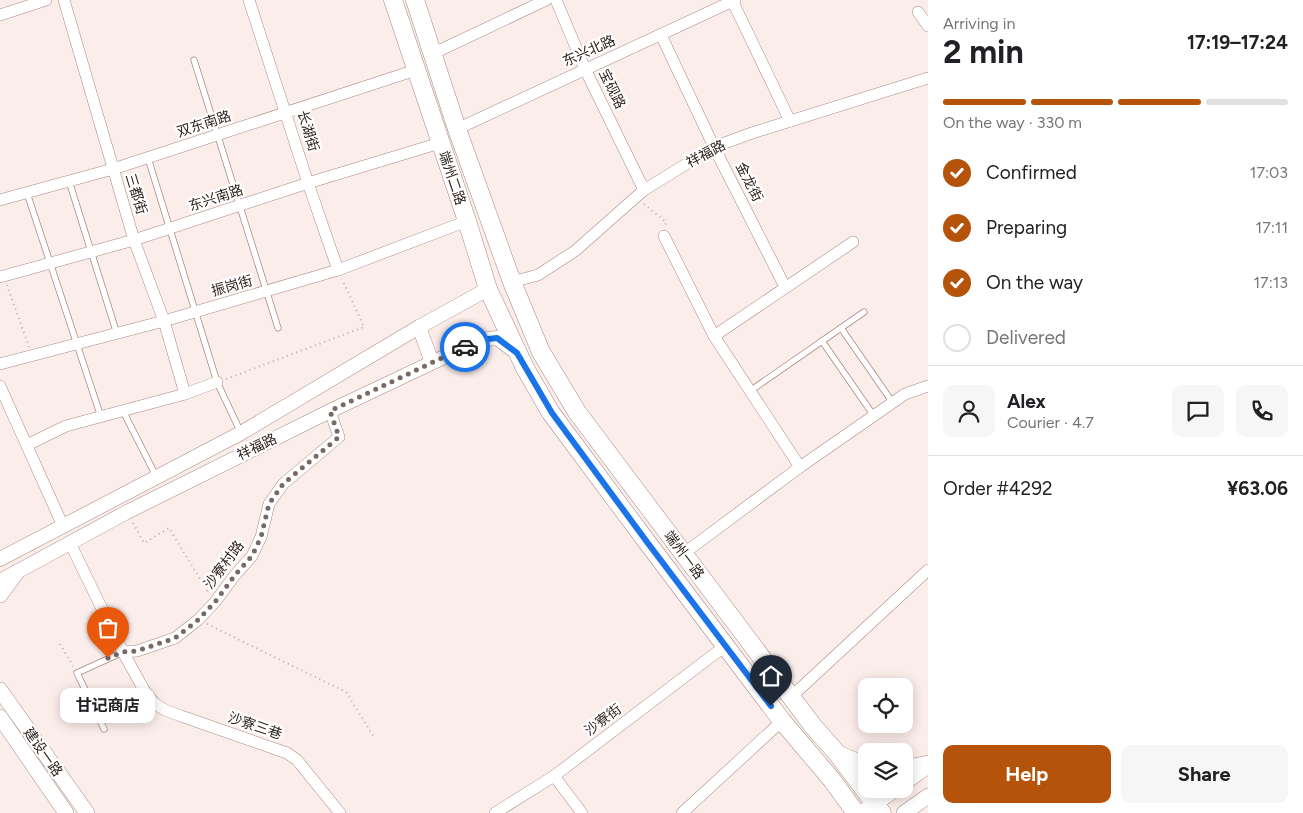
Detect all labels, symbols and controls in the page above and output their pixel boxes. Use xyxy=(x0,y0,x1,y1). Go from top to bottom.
text: Arriving in xyxy=(943,14,1015,33)
text: 17:19–17:24 xyxy=(1187,31,1288,54)
street label: 东兴北路 xyxy=(560,32,618,70)
text: 2 min xyxy=(943,33,1024,71)
street label: 宝砚路 xyxy=(595,66,629,112)
street label: 双东南路 xyxy=(175,107,233,141)
street label: 长湖街 xyxy=(294,108,322,154)
text: On the way · 330 m xyxy=(943,113,1082,132)
street label: 祥福路 xyxy=(683,137,729,171)
street label: 端州二路 xyxy=(435,149,469,207)
street label: 金龙街 xyxy=(732,159,766,205)
icon: check xyxy=(943,159,971,187)
text: Confirmed xyxy=(986,161,1077,184)
text: 17:03 xyxy=(1250,163,1288,182)
street label: 三都街 xyxy=(122,171,150,217)
street label: 东兴南路 xyxy=(187,181,245,215)
icon: check xyxy=(943,214,971,242)
text: Preparing xyxy=(986,216,1067,239)
text: 17:11 xyxy=(1256,218,1288,237)
icon: check xyxy=(943,269,971,297)
text: On the way xyxy=(986,271,1083,294)
street label: 振岗街 xyxy=(209,272,255,300)
text: 17:13 xyxy=(1253,273,1288,292)
courier xyxy=(440,322,490,372)
text: Delivered xyxy=(986,326,1066,349)
icon: car xyxy=(451,333,479,361)
button: person xyxy=(943,385,995,437)
button: chat xyxy=(1172,385,1224,437)
button: phone xyxy=(1236,385,1288,437)
text: Alex xyxy=(1007,390,1046,413)
text: Courier · 4.7 xyxy=(1007,413,1094,432)
street label: 祥福路 xyxy=(234,430,280,464)
text: Order #4292 xyxy=(943,477,1053,500)
text: ¥63.06 xyxy=(1227,477,1288,500)
street label: 端州一路 xyxy=(660,528,708,582)
street label: 沙寮村路 xyxy=(200,538,248,592)
pin xyxy=(87,607,129,658)
icon: bag xyxy=(94,614,122,642)
pin xyxy=(750,655,792,706)
icon: home xyxy=(757,662,785,690)
map controls xyxy=(858,678,913,798)
button: locate xyxy=(858,678,913,733)
callout: 甘记商店 xyxy=(61,688,156,723)
text: 甘记商店 xyxy=(75,696,140,715)
street label: 沙寮街 xyxy=(581,701,625,739)
street label: 沙寮三巷 xyxy=(226,709,284,743)
street label: 建设一路 xyxy=(20,724,66,780)
button: layers xyxy=(858,743,913,798)
button: Help xyxy=(943,745,1111,803)
button: Share xyxy=(1121,745,1288,803)

